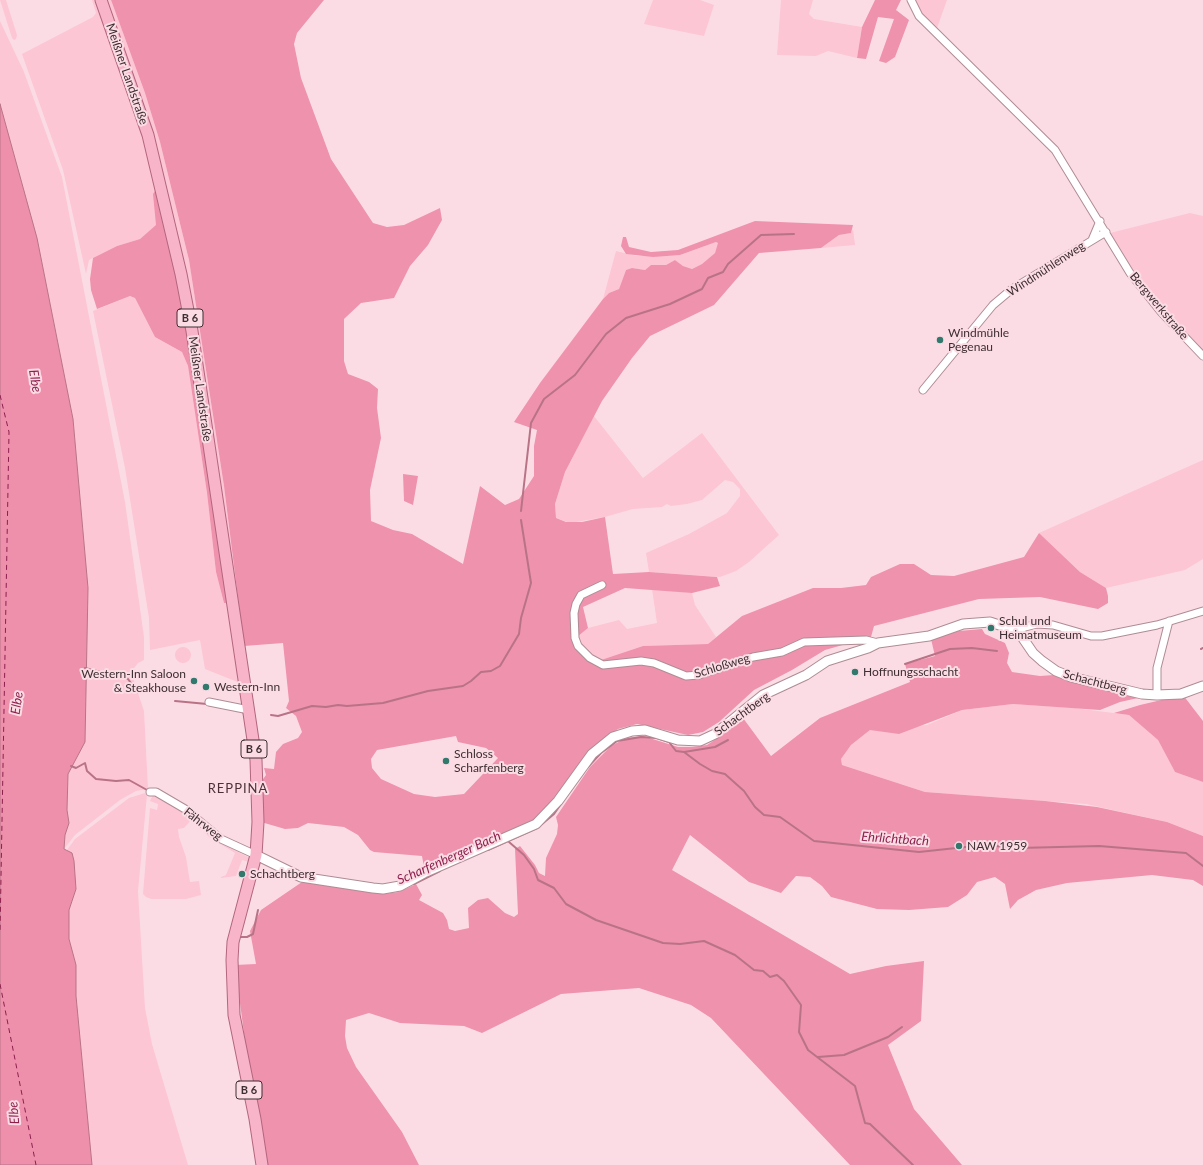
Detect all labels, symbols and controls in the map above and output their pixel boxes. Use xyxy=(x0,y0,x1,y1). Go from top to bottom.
street label: Meißner Landstraße xyxy=(103,21,151,127)
street label: Windmühlenweg xyxy=(1004,239,1088,299)
street label: Bergwerkstraße xyxy=(1127,269,1191,343)
road number: B 6 xyxy=(177,309,203,327)
place label: Windmühle Pegenau xyxy=(948,326,1009,354)
street label: Meißner Landstraße xyxy=(185,335,215,443)
marker: Windmühle Pegenau xyxy=(935,335,945,345)
water label: Elbe xyxy=(26,368,44,394)
place label: Schul und Heimatmuseum xyxy=(999,614,1082,642)
marker: Schul und Heimatmuseum xyxy=(986,623,996,633)
street label: Schloßweg xyxy=(692,651,752,681)
place label: Hoffnungsschacht xyxy=(863,665,958,679)
place label: Western-Inn Saloon & Steakhouse xyxy=(81,667,186,695)
marker: Hoffnungsschacht xyxy=(850,667,860,677)
street label: Schachtberg xyxy=(1062,667,1128,697)
marker: Western-Inn Saloon & Steakhouse xyxy=(189,676,199,686)
place label: Western-Inn xyxy=(214,680,280,694)
marker: Western-Inn xyxy=(201,682,211,692)
street label: Schachtberg xyxy=(711,689,773,739)
water label: Elbe xyxy=(8,691,26,715)
road number: B 6 xyxy=(241,740,267,758)
place label: Schloss Scharfenberg xyxy=(454,747,524,775)
marker: Schloss Scharfenberg xyxy=(441,756,451,766)
district label: REPPINA xyxy=(208,781,268,797)
street label: Fährweg xyxy=(181,805,225,843)
water label: Scharfenberger Bach xyxy=(395,828,503,888)
water label: Ehrlichtbach xyxy=(861,829,929,849)
place label: NAW 1959 xyxy=(967,839,1027,853)
marker: NAW 1959 xyxy=(954,841,964,851)
place label: Schachtberg xyxy=(250,867,315,881)
marker: Schachtberg xyxy=(237,869,247,879)
road number: B 6 xyxy=(236,1081,262,1099)
water label: Elbe xyxy=(5,1101,23,1125)

